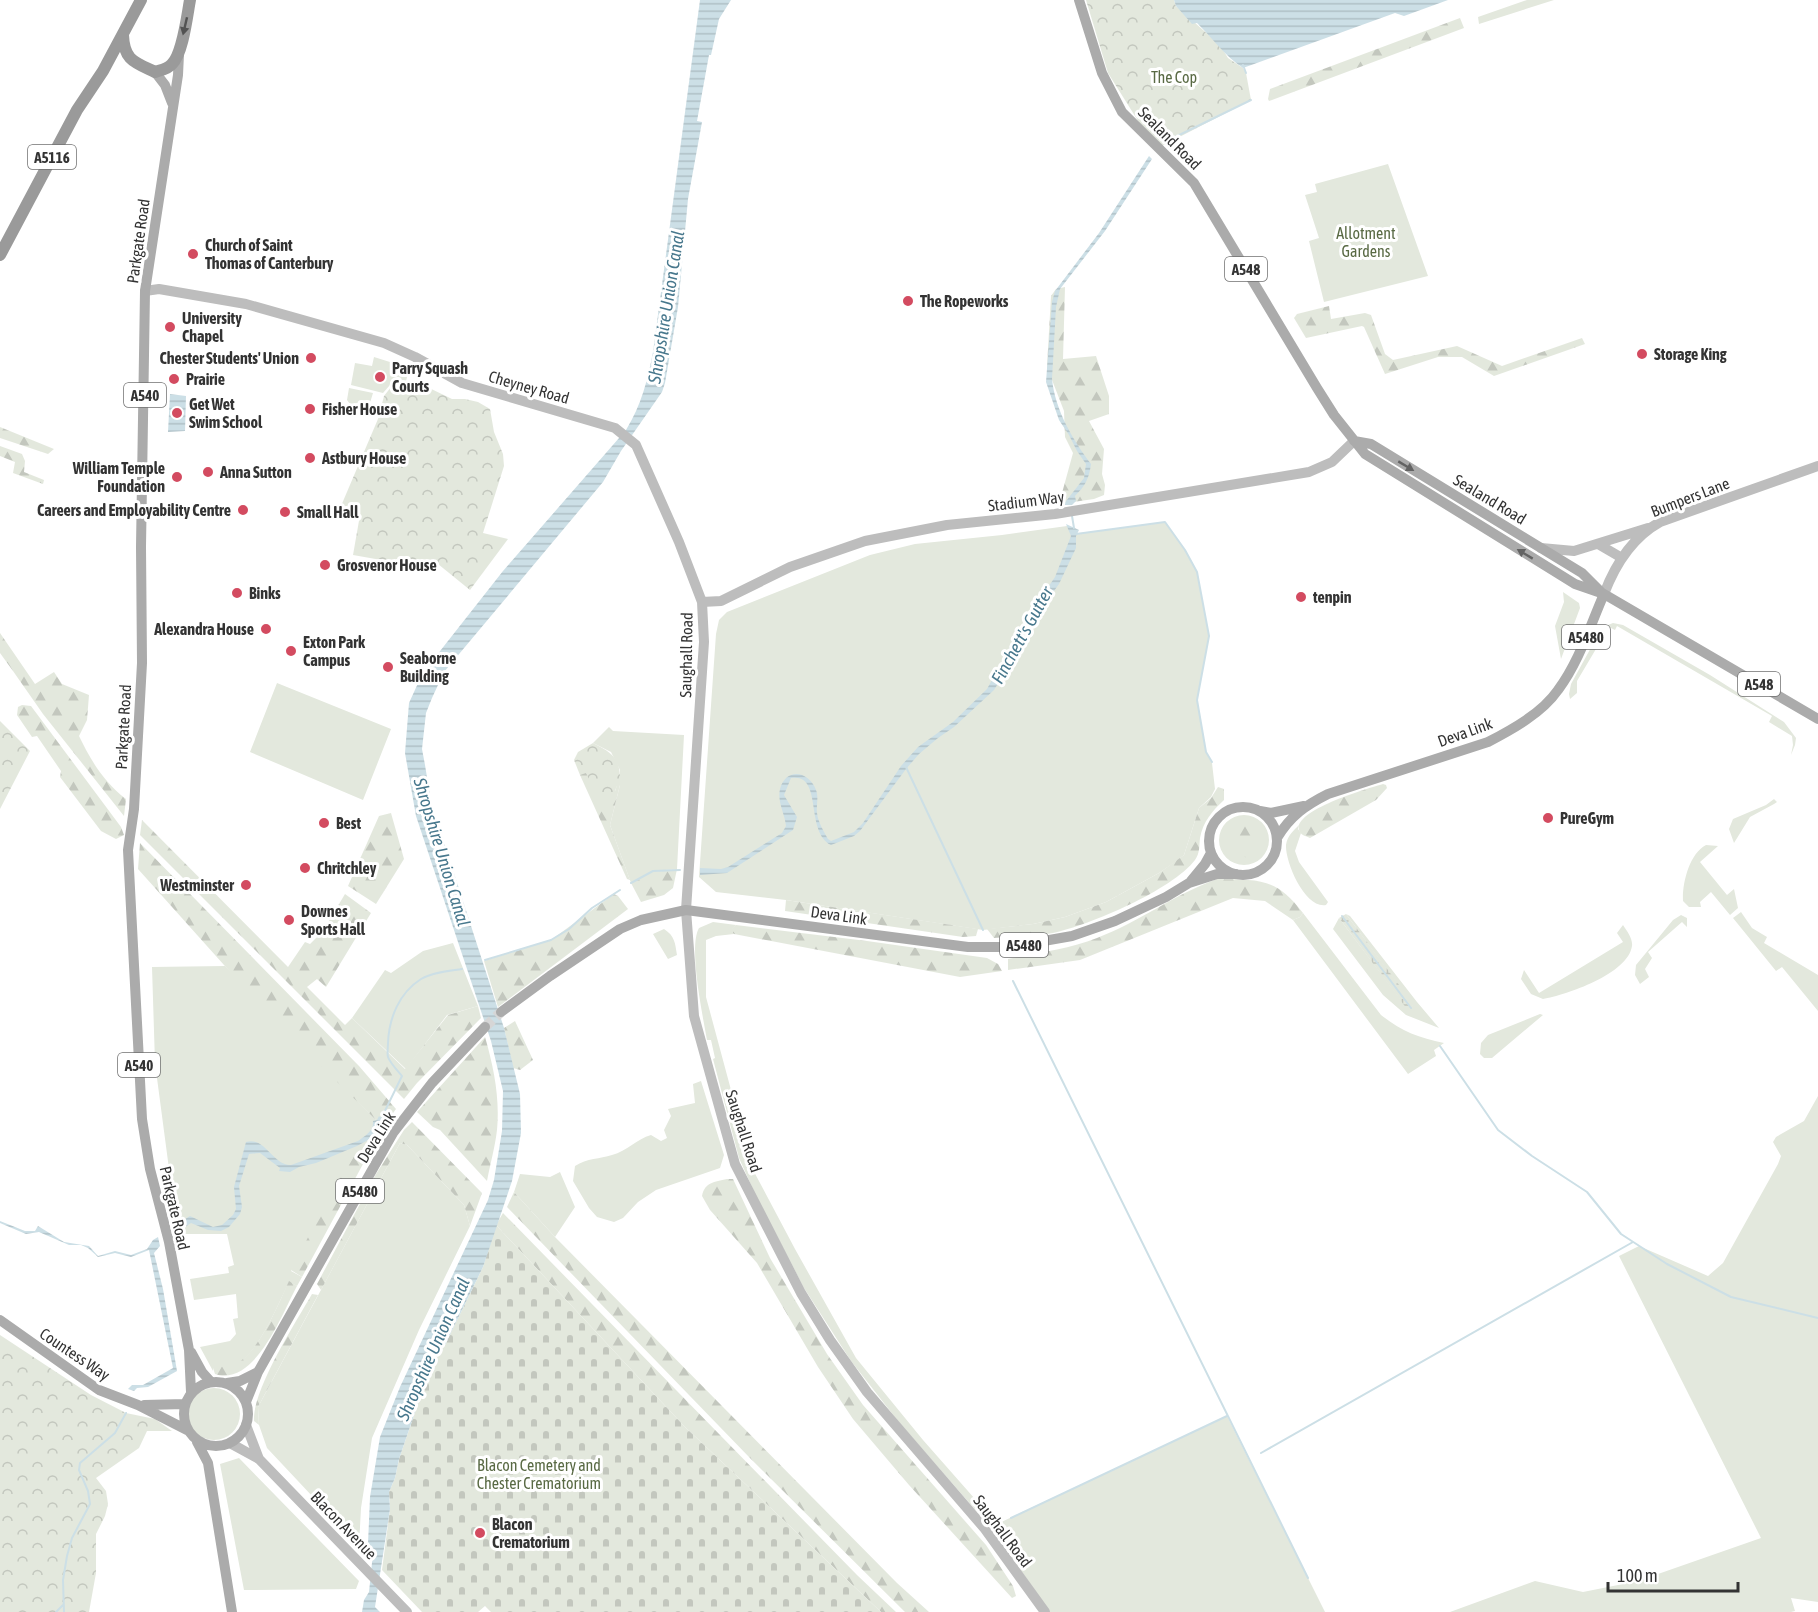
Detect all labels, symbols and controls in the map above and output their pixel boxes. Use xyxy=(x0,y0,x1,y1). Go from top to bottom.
one-way arrow xyxy=(180,16,189,35)
park label: The Cop xyxy=(1151,68,1197,87)
street label: Sealand Road xyxy=(1135,103,1205,173)
road number: A5116 xyxy=(28,145,76,169)
street label: Parkgate Road xyxy=(123,198,154,285)
park label: Allotment Gardens xyxy=(1336,224,1396,260)
water label: Shropshire Union Canal xyxy=(643,229,688,386)
place label: Church of Saint Thomas of Canterbury xyxy=(205,236,334,272)
marker: Church of Saint Thomas of Canterbury xyxy=(186,247,200,261)
road number: A548 xyxy=(1225,257,1267,281)
place label: The Ropeworks xyxy=(920,292,1009,310)
marker: The Ropeworks xyxy=(901,294,915,308)
place label: University Chapel xyxy=(182,309,242,345)
marker: University Chapel xyxy=(163,320,177,334)
place label: Storage King xyxy=(1654,345,1727,363)
marker: Storage King xyxy=(1635,347,1649,361)
place label: Chester Students' Union xyxy=(160,349,299,367)
marker: Chester Students' Union xyxy=(304,351,318,365)
place label: Parry Squash Courts xyxy=(392,359,468,395)
street label: Cheyney Road xyxy=(486,367,571,408)
place label: Prairie xyxy=(186,370,225,388)
marker: Parry Squash Courts xyxy=(373,370,387,384)
marker: Prairie xyxy=(167,372,181,386)
road number: A540 xyxy=(124,383,166,407)
place label: Get Wet Swim School xyxy=(189,395,263,431)
place label: Fisher House xyxy=(322,400,397,418)
marker: Fisher House xyxy=(303,402,317,416)
marker: Get Wet Swim School xyxy=(170,406,184,420)
place label: Astbury House xyxy=(321,449,406,467)
marker: Astbury House xyxy=(303,451,317,465)
place label: William Temple Foundation xyxy=(72,459,165,495)
one-way arrow xyxy=(1398,460,1414,471)
place label: Anna Sutton xyxy=(219,463,292,481)
marker: Anna Sutton xyxy=(201,465,215,479)
marker: William Temple Foundation xyxy=(170,470,184,484)
street label: Sealand Road xyxy=(1451,470,1529,528)
street label: Bumpers Lane xyxy=(1648,474,1732,521)
street label: Stadium Way xyxy=(987,487,1066,516)
place label: Careers and Employability Centre xyxy=(37,501,231,519)
marker: Careers and Employability Centre xyxy=(236,503,250,517)
place label: Small Hall xyxy=(297,503,359,521)
marker: Small Hall xyxy=(278,505,292,519)
one-way arrow xyxy=(1517,548,1533,559)
place label: Grosvenor House xyxy=(337,556,437,574)
marker: Grosvenor House xyxy=(318,558,332,572)
water label: Finchett's Gutter xyxy=(987,582,1058,687)
place label: Binks xyxy=(249,584,281,602)
marker: Binks xyxy=(230,586,244,600)
place label: tenpin xyxy=(1312,588,1352,606)
marker: tenpin xyxy=(1294,590,1308,604)
street label: Saughall Road xyxy=(676,612,697,698)
place label: Alexandra House xyxy=(153,620,254,638)
marker: Alexandra House xyxy=(259,622,273,636)
road number: A5480 xyxy=(1562,625,1610,649)
place label: Exton Park Campus xyxy=(303,633,366,669)
marker: Exton Park Campus xyxy=(284,644,298,658)
place label: Seaborne Building xyxy=(400,649,456,685)
marker: Seaborne Building xyxy=(381,660,395,674)
road number: A548 xyxy=(1738,672,1780,696)
street label: Parkgate Road xyxy=(112,684,135,770)
street label: Deva Link xyxy=(1435,714,1495,750)
water label: Shropshire Union Canal xyxy=(409,774,475,929)
place label: PureGym xyxy=(1560,809,1614,827)
marker: PureGym xyxy=(1541,811,1555,825)
place label: Best xyxy=(336,814,361,832)
marker: Best xyxy=(317,816,331,830)
place label: Chritchley xyxy=(317,859,377,877)
marker: Chritchley xyxy=(298,861,312,875)
place label: Westminster xyxy=(159,876,234,894)
marker: Westminster xyxy=(239,878,253,892)
place label: Downes Sports Hall xyxy=(301,902,366,938)
street label: Deva Link xyxy=(810,902,868,928)
marker: Downes Sports Hall xyxy=(282,913,296,927)
road number: A5480 xyxy=(1000,933,1048,957)
road number: A540 xyxy=(118,1053,160,1077)
street label: Saughall Road xyxy=(721,1088,766,1175)
street label: Deva Link xyxy=(353,1108,399,1166)
street label: Parkgate Road xyxy=(156,1164,193,1252)
road number: A5480 xyxy=(336,1179,384,1203)
water label: Shropshire Union Canal xyxy=(392,1274,474,1425)
street label: Countess Way xyxy=(36,1324,114,1385)
park label: Blacon Cemetery and Chester Crematorium xyxy=(477,1456,601,1492)
street label: Blacon Avenue xyxy=(307,1487,381,1563)
street label: Saughall Road xyxy=(969,1492,1036,1571)
place label: Blacon Crematorium xyxy=(492,1515,570,1551)
marker: Blacon Crematorium xyxy=(473,1526,487,1540)
scale bar xyxy=(1608,1555,1738,1593)
text: 100 m xyxy=(1617,1565,1658,1586)

